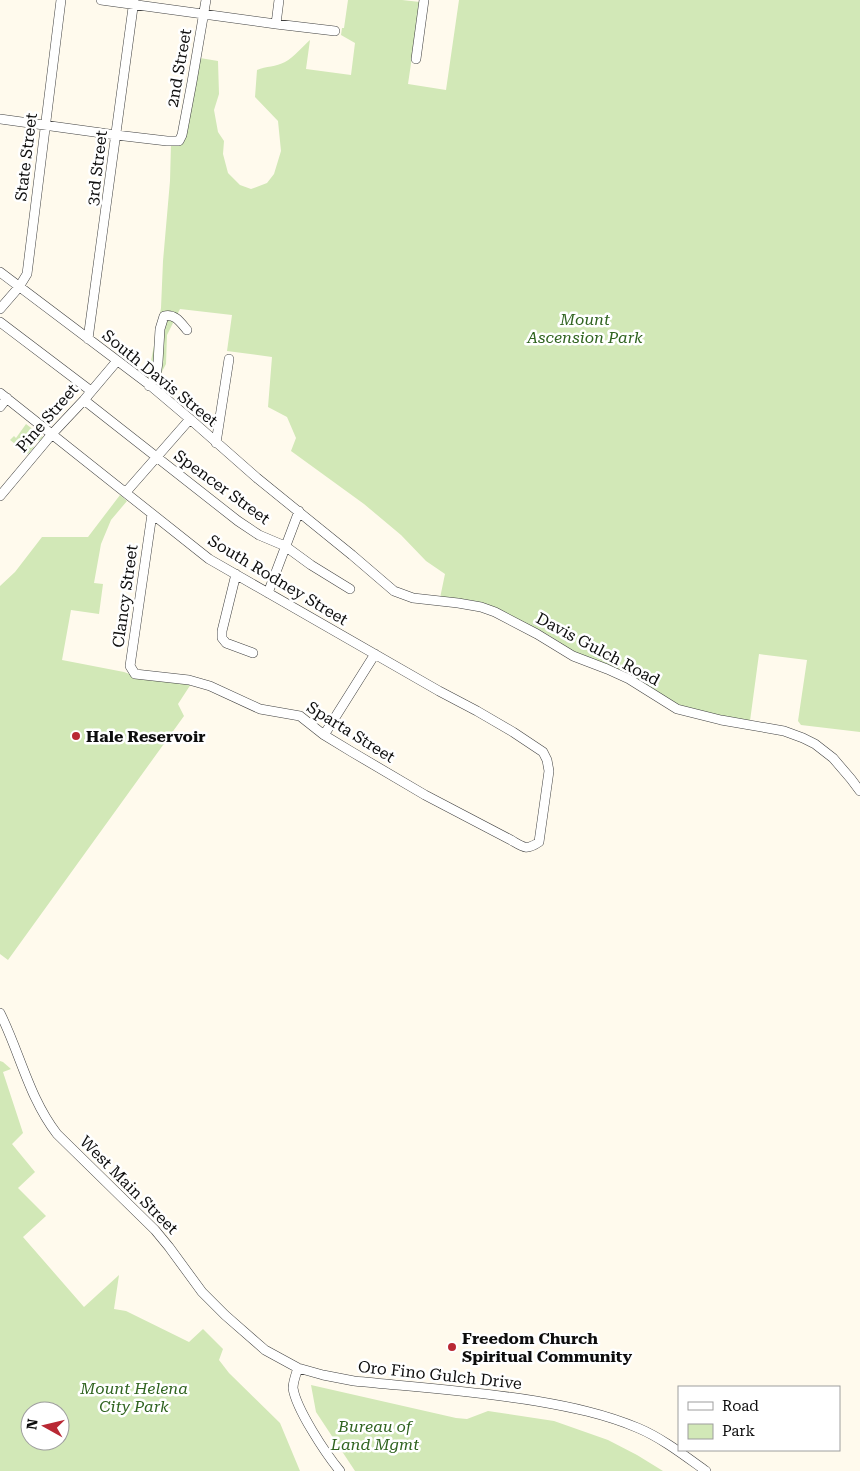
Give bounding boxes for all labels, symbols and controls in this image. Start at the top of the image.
street label: 2nd Street [163,27,195,109]
street label: State Street [11,112,41,202]
street label: 3rd Street [83,129,111,207]
park label: Mount Ascension Park [526,310,643,347]
street label: South Davis Street [98,326,222,430]
street label: Pine Street [12,380,82,456]
street label: Spencer Street [170,446,274,528]
street label: South Rodney Street [205,531,351,629]
street label: Clancy Street [108,543,142,649]
street label: Davis Gulch Road [533,608,663,690]
street label: Sparta Street [303,697,399,767]
place label: Hale Reservoir [86,727,205,746]
marker: Hale Reservoir [70,730,82,742]
street label: West Main Street [76,1132,182,1238]
place label: Freedom Church Spiritual Community [462,1329,632,1366]
marker: Freedom Church Spiritual Community [446,1341,458,1353]
street label: Oro Fino Gulch Drive [357,1357,523,1393]
park label: Mount Helena City Park [79,1379,188,1416]
legend [678,1386,840,1451]
text: Road [722,1397,759,1415]
north arrow [20,1401,70,1451]
park label: Bureau of Land Mgmt [330,1417,419,1454]
text: N [23,1418,41,1431]
text: Park [722,1422,756,1440]

